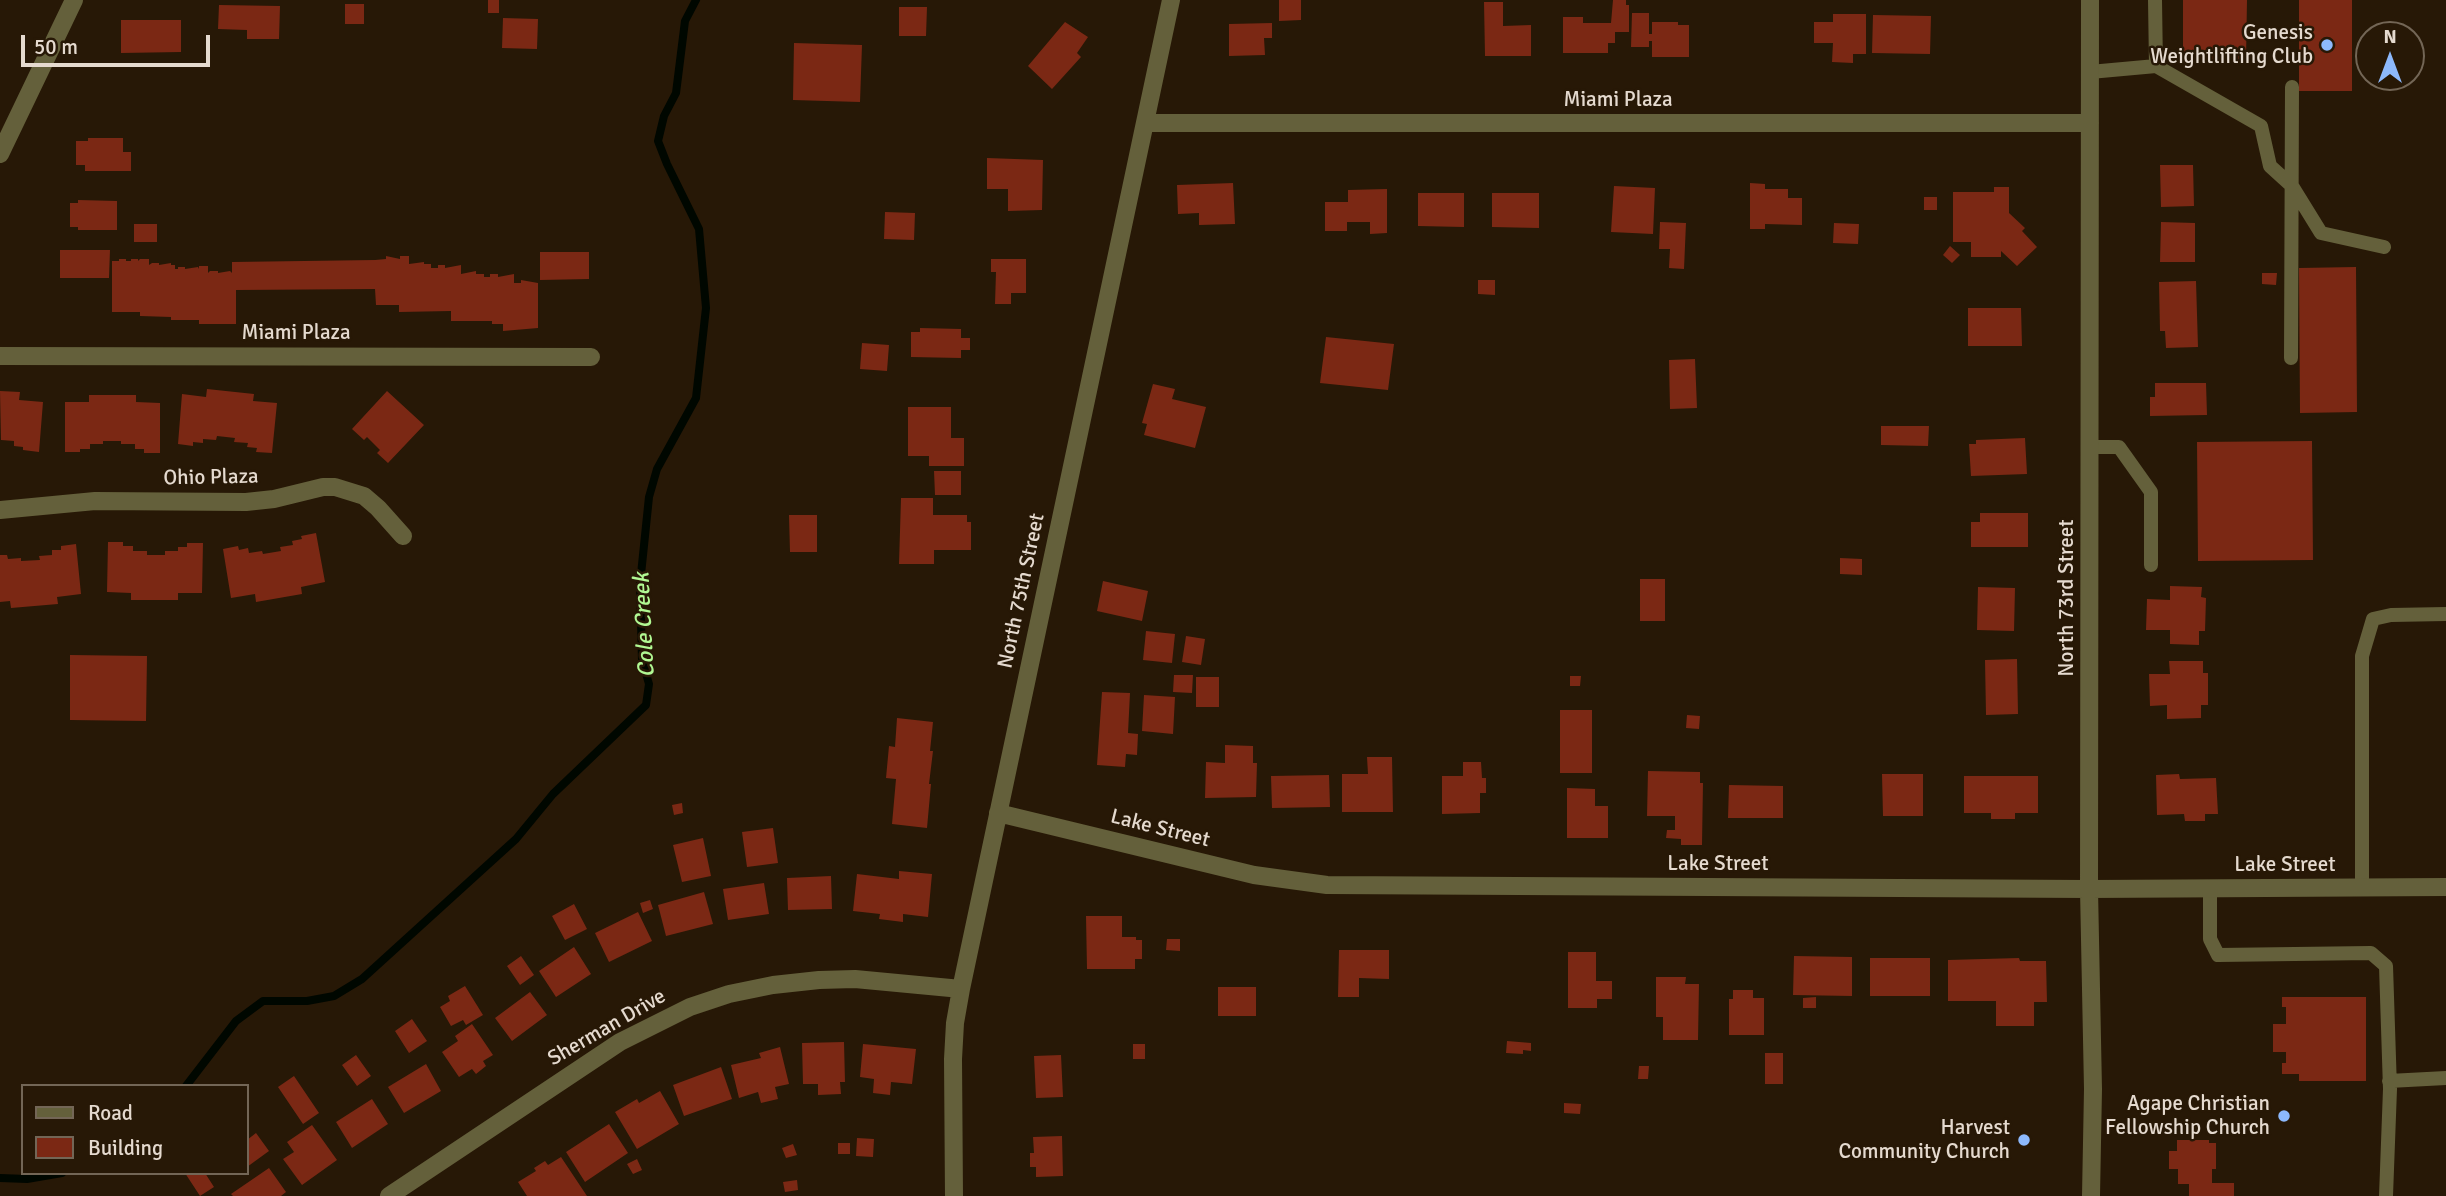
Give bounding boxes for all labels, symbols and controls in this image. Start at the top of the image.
place label: Genesis Weightlifting Club [2150,20,2313,70]
scale bar [24,21,214,65]
north arrow [2355,21,2425,91]
text: N [2383,25,2397,49]
text: 50 m [34,34,78,60]
marker: Genesis Weightlifting Club [2319,37,2335,53]
street label: Miami Plaza [1563,87,1673,113]
street label: Miami Plaza [241,320,351,346]
street label: Ohio Plaza [163,465,259,491]
street label: North 75th Street [993,511,1051,671]
street label: North 73rd Street [2054,519,2080,677]
water label: Cole Creek [628,572,662,678]
street label: Lake Street [1108,805,1212,853]
street label: Lake Street [1667,851,1769,877]
street label: Lake Street [2234,852,2336,878]
street label: Sherman Drive [544,984,670,1072]
legend [21,1084,248,1175]
place label: Agape Christian Fellowship Church [2105,1091,2270,1141]
text: Road [88,1100,133,1126]
marker: Agape Christian Fellowship Church [2276,1108,2292,1124]
place label: Harvest Community Church [1838,1115,2010,1165]
marker: Harvest Community Church [2016,1132,2032,1148]
text: Building [88,1135,163,1161]

